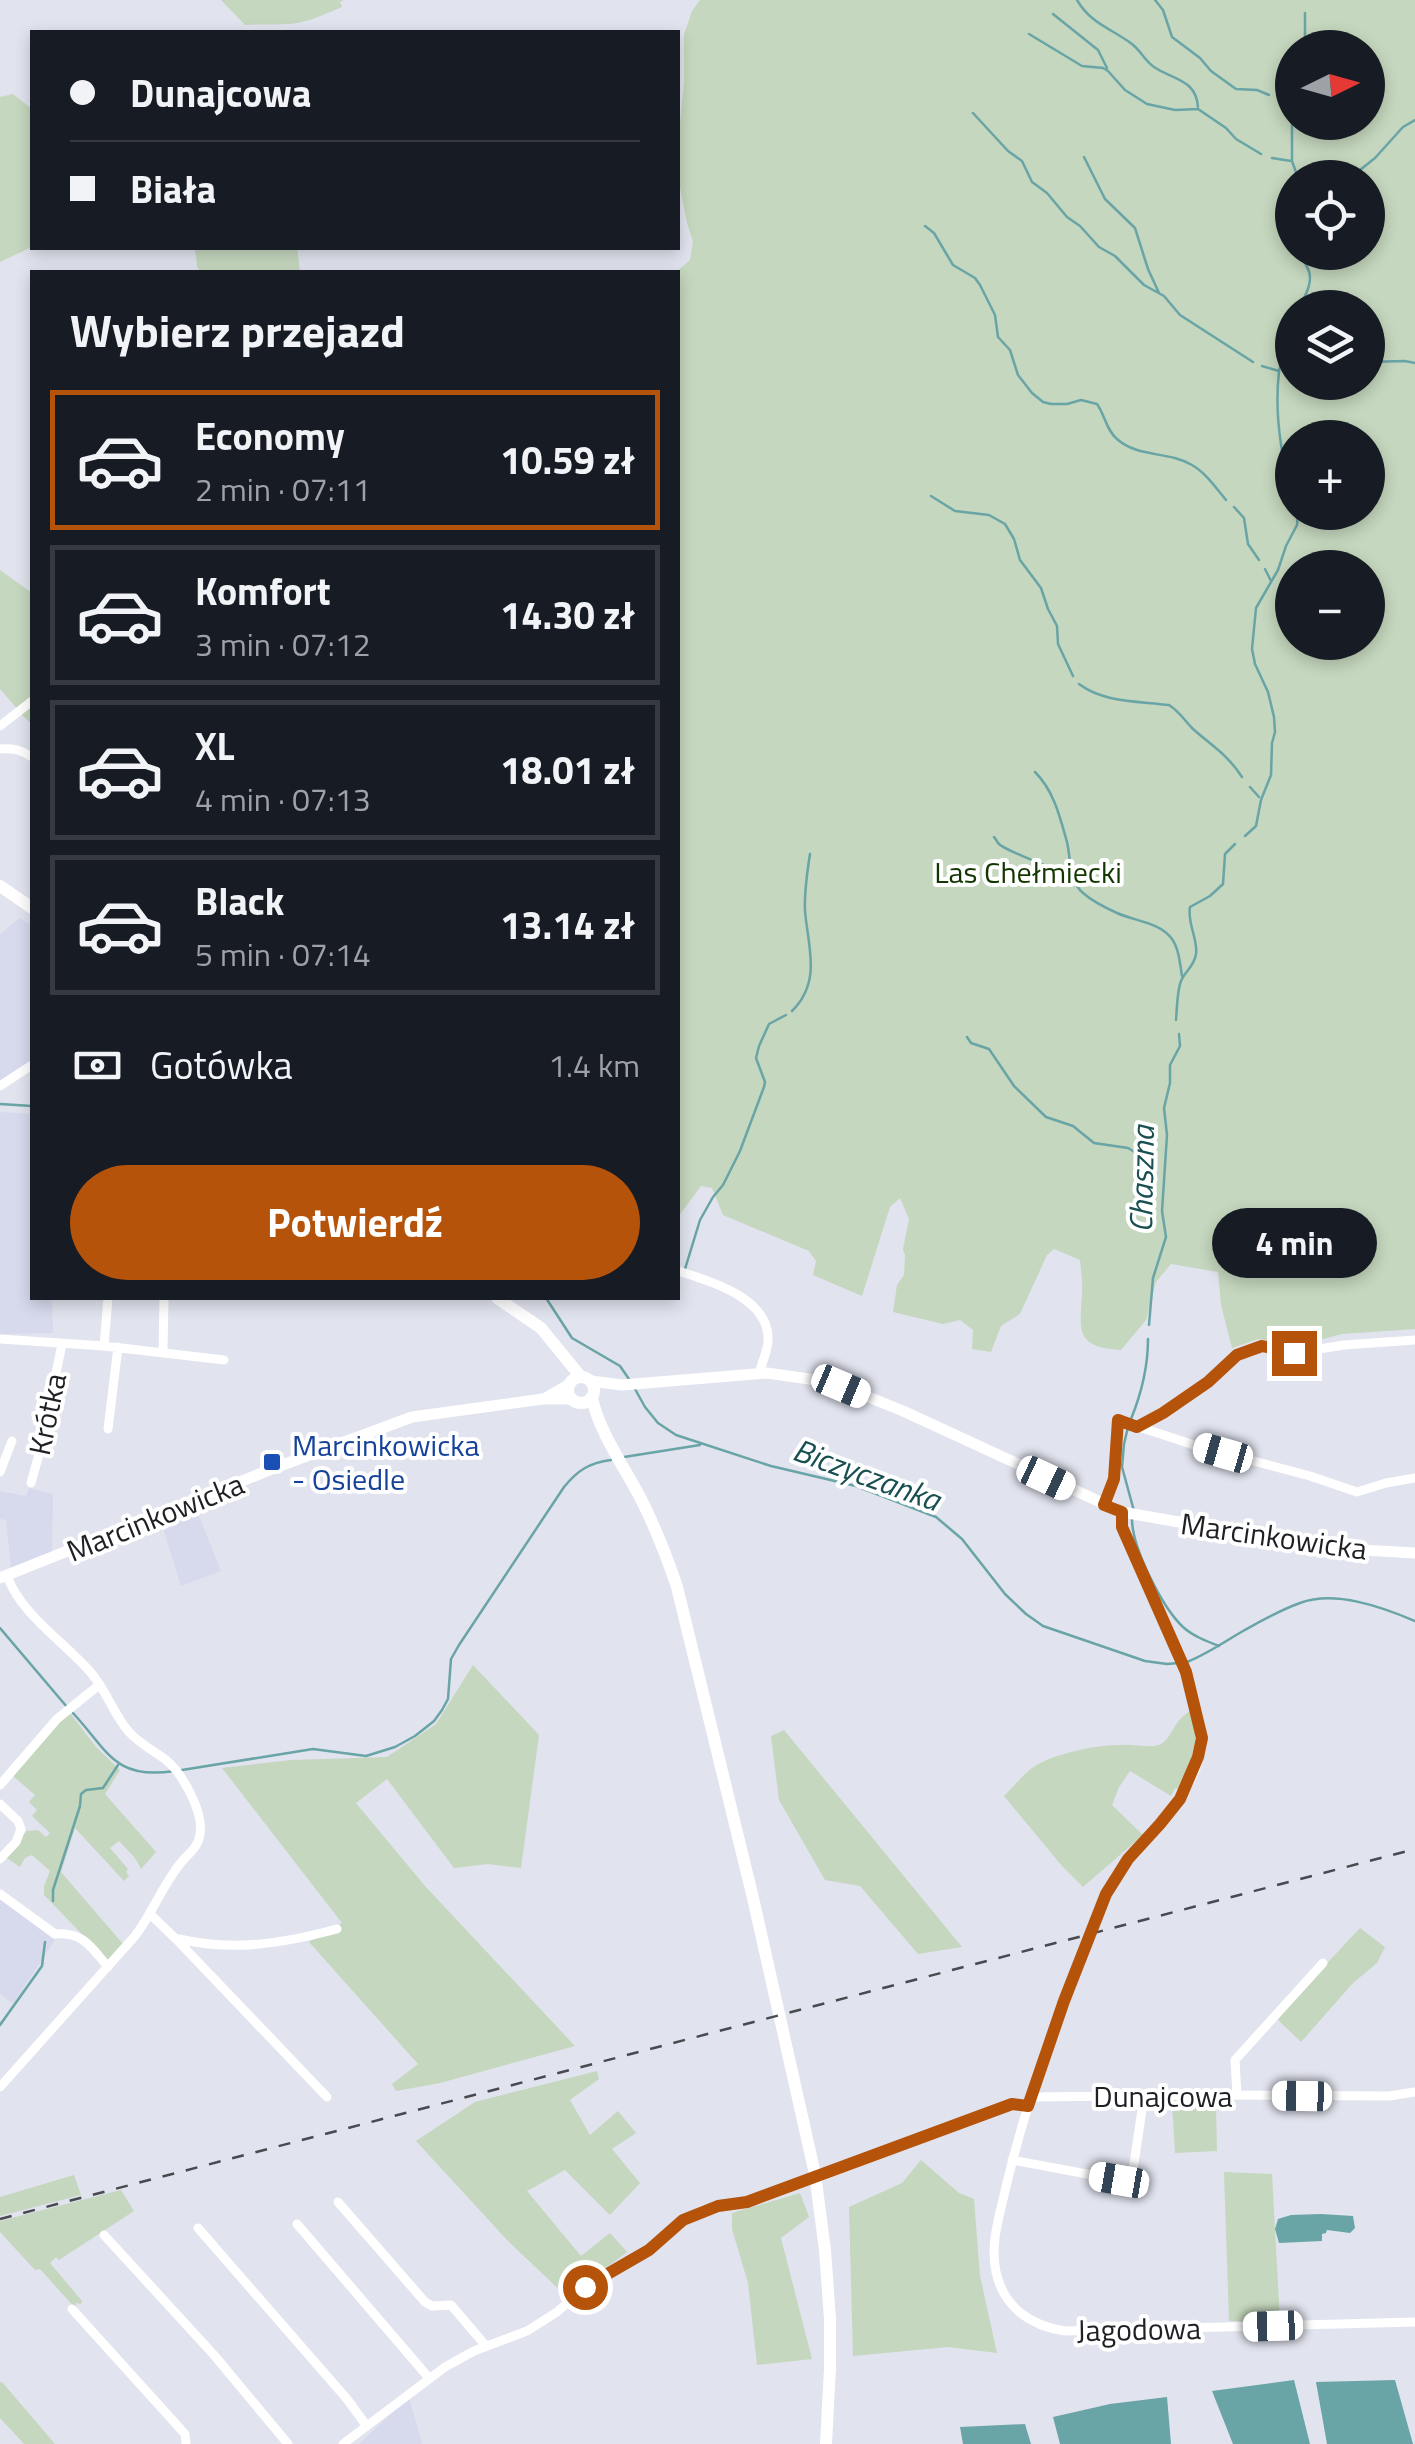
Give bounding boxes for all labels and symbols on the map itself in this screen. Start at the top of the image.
north arrow [1275,30,1385,140]
park label: Las Chełmiecki [934,849,1122,895]
water label: Chaszna [1116,1123,1166,1233]
callout: 4 min [1212,1208,1376,1278]
route end [1272,1331,1317,1376]
car [808,1360,874,1412]
street label: Krótka [16,1369,78,1459]
place label: Marcinkowicka - Osiedle [292,1422,480,1502]
water label: Biczyczanka [787,1425,949,1523]
car [1190,1430,1256,1476]
marker: Marcinkowicka - Osiedle [261,1451,283,1473]
car [1012,1452,1080,1504]
street label: Marcinkowicka [59,1461,251,1573]
street label: Marcinkowicka [1178,1500,1370,1572]
street label: Dunajcowa [1093,2073,1233,2119]
car [1272,2080,1332,2112]
car [1087,2160,1151,2200]
route start [563,2265,608,2310]
street label: Jagodowa [1076,2305,1202,2353]
car [1242,2310,1304,2342]

